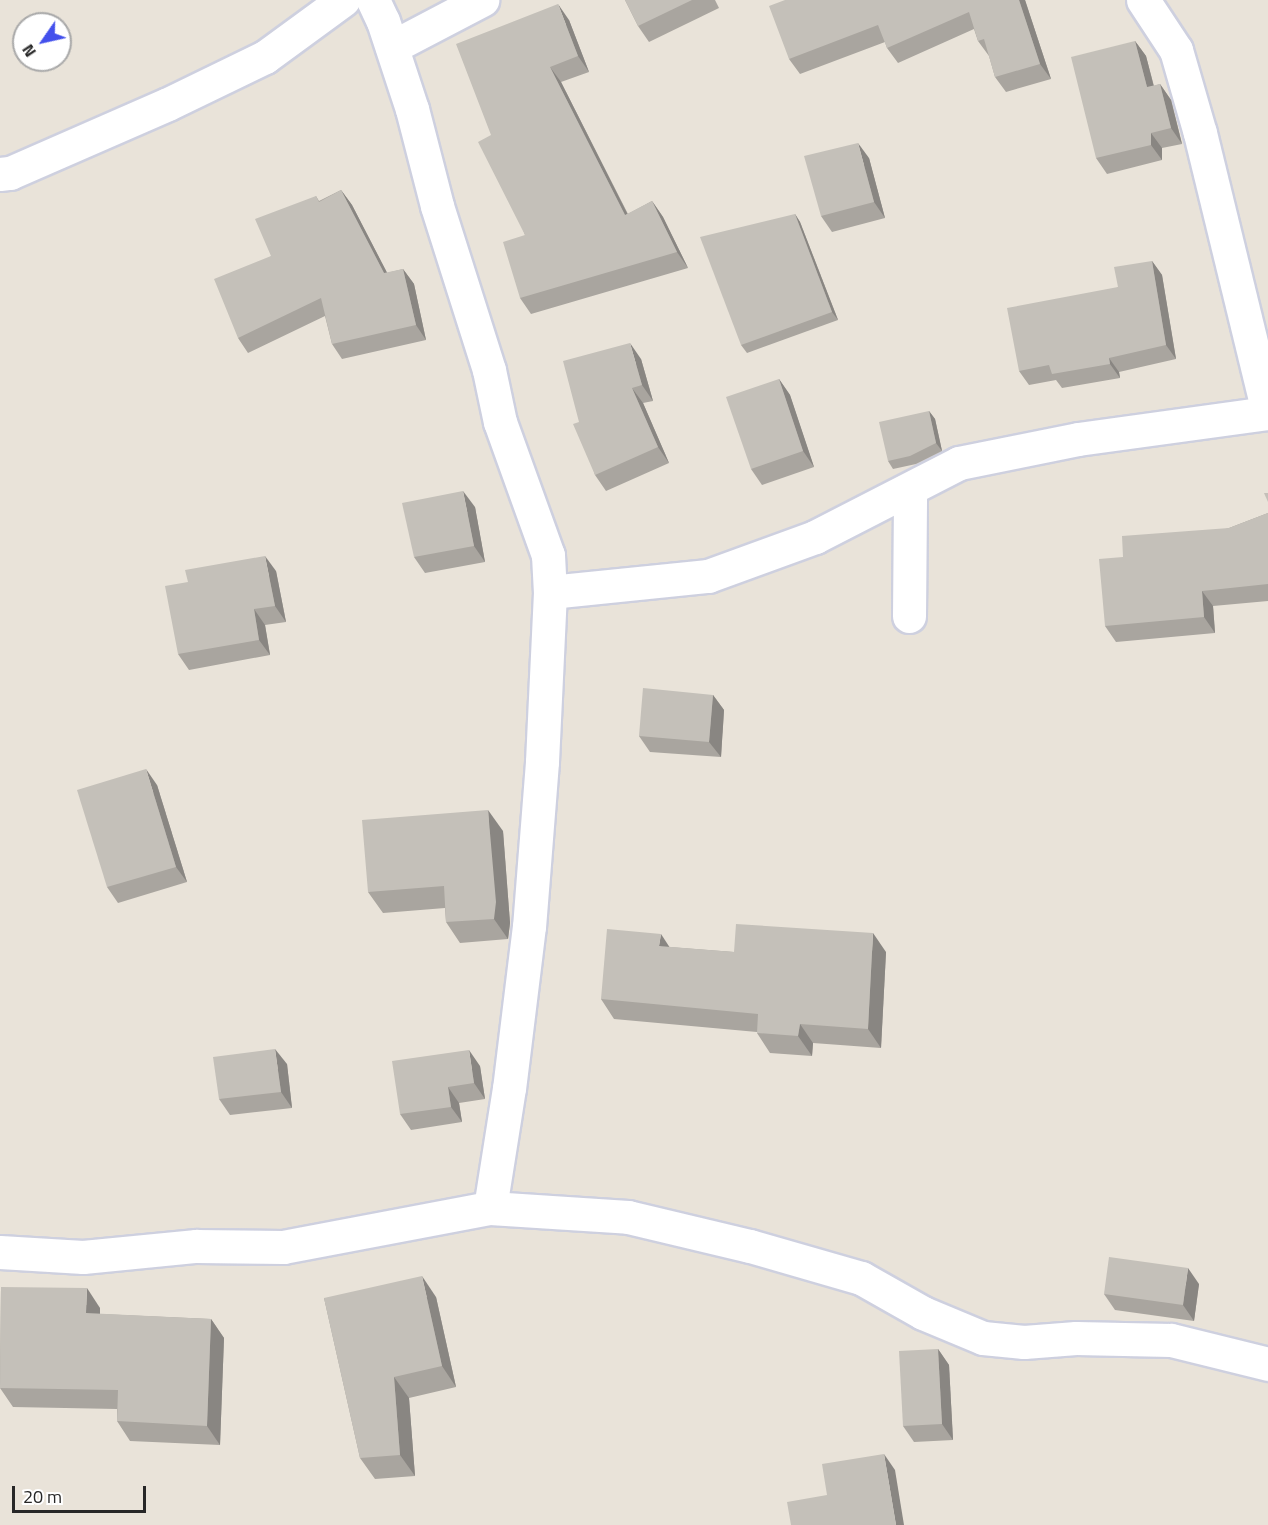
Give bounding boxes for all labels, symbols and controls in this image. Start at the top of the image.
north arrow [12,12,72,72]
text: N [16,40,42,62]
scale bar [15,1474,148,1512]
text: 20 m [23,1483,62,1510]

